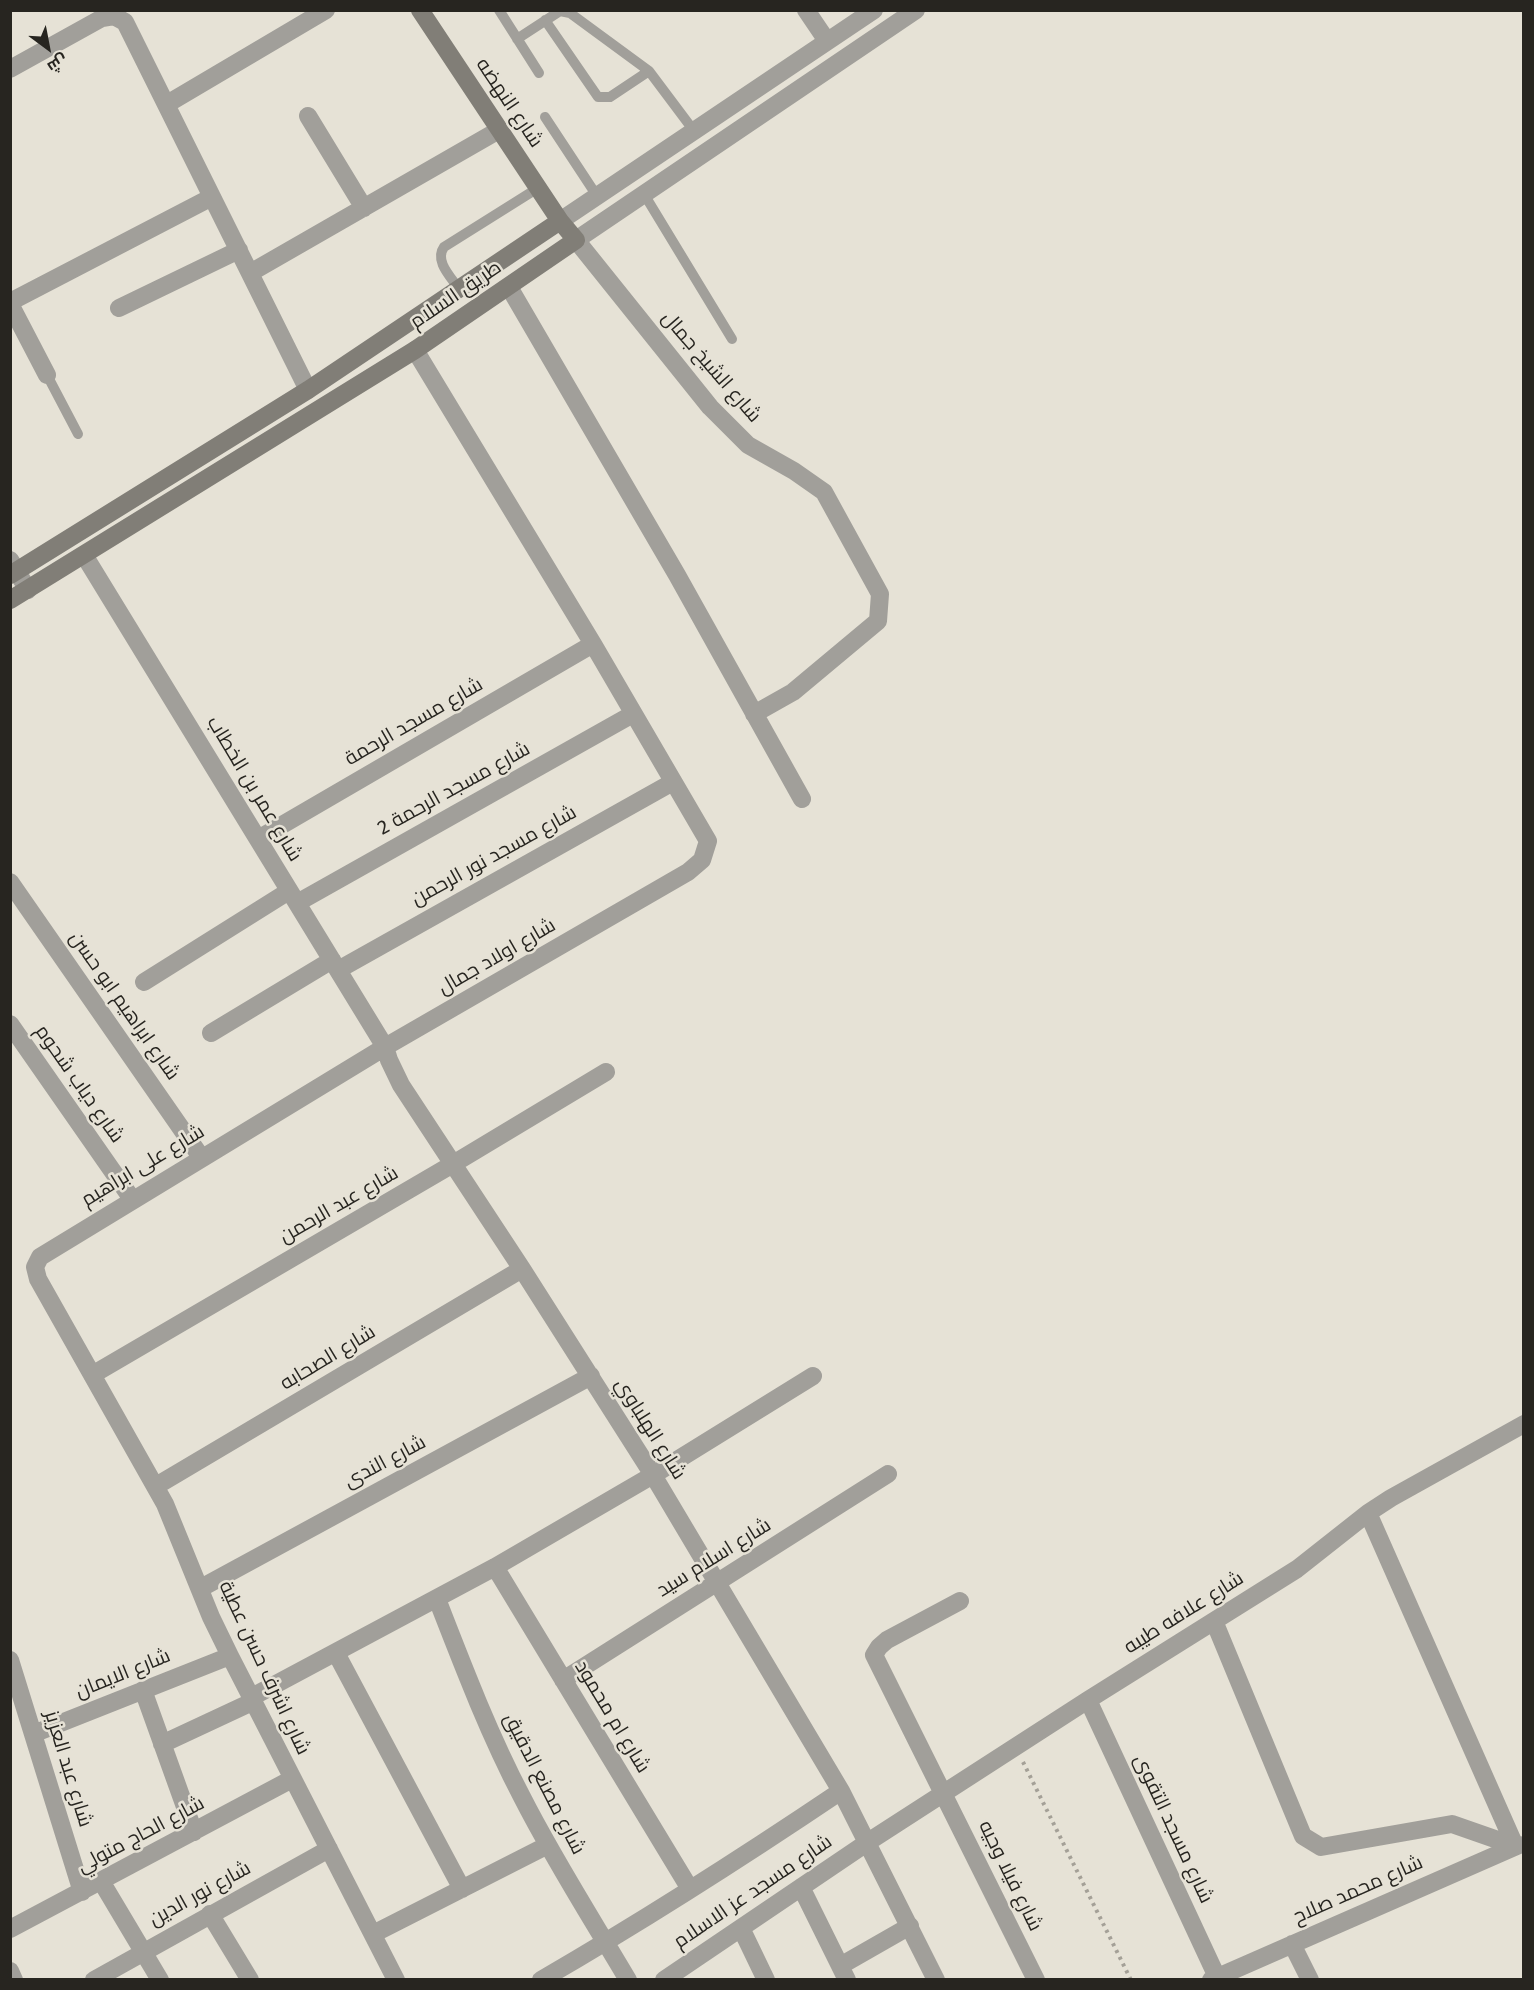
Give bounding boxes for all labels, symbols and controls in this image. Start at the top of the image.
north arrow [18,18,78,78]
text: ش [44,50,72,77]
street label: شارع النهضه [470,54,548,152]
street label: طريق السلام [406,256,506,334]
street label: شارع الشيخ جمال [656,306,766,428]
street label: شارع مسجد الرحمة [341,673,487,771]
street label: شارع عمر بن الخطاب [201,712,307,866]
street label: شارع مسجد الرحمة 2 [374,737,534,841]
street label: شارع مسجد نور الرحمن [407,801,581,911]
street label: شارع اولاد جمال [434,914,560,1000]
street label: شارع ابراهيم ابو حسن [64,927,184,1085]
street label: شارع دياب شحوم [29,1020,129,1148]
street label: شارع على ابراهيم [77,1120,209,1212]
street label: شارع عبد الرحمن [275,1161,403,1249]
street label: شارع الصحابه [276,1320,380,1396]
street label: شارع الهلباوي [609,1374,691,1484]
street label: شارع الندى [340,1430,430,1494]
street label: شارع اسلام سيد [652,1513,776,1603]
street label: شارع علافه طيبه [1120,1567,1248,1659]
street label: شارع اشرف حسن عطية [213,1577,315,1759]
street label: شارع الايمان [72,1644,174,1704]
street label: شارع ام محمود [569,1656,655,1778]
street label: شارع عبد العزيز [39,1708,97,1830]
street label: شارع مصنع الدقيق [498,1709,590,1859]
street label: شارع مسجد التقوى [1128,1751,1218,1907]
street label: شارع الحاج متولي [73,1791,209,1879]
street label: شارع فيلا وجيه [973,1817,1047,1935]
street label: شارع مسجد عز الاسلام [669,1830,837,1954]
street label: شارع محمد صلاح [1289,1851,1427,1929]
street label: شارع نور الدين [145,1856,255,1932]

